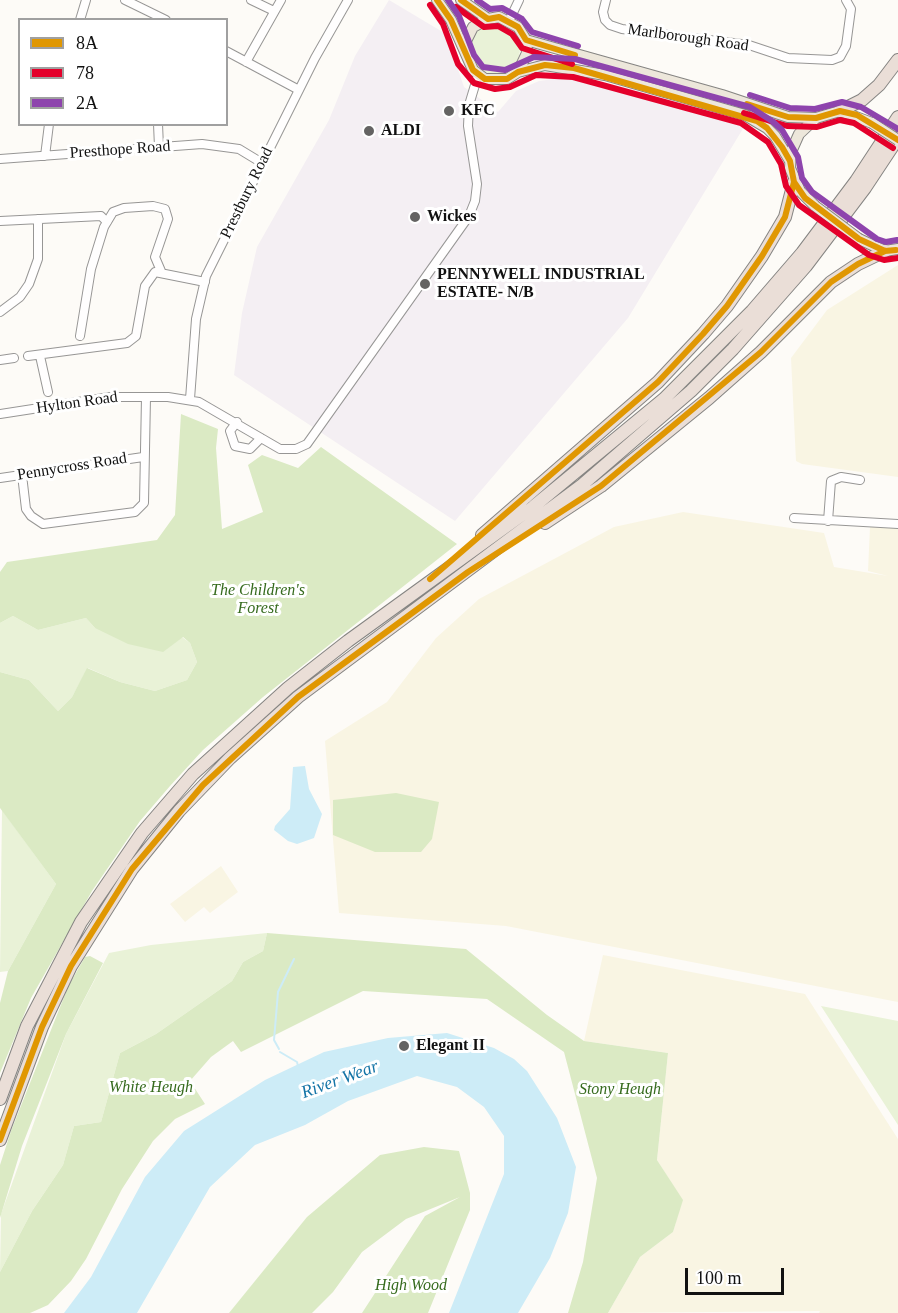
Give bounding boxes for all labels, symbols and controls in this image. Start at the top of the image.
legend [18,18,228,126]
street label: Marlborough Road [626,20,750,56]
text: 8A [76,33,98,53]
text: 78 [76,63,94,83]
text: 2A [76,93,98,113]
place label: KFC [461,101,495,121]
marker: KFC [442,104,456,118]
place label: ALDI [381,121,421,141]
marker: ALDI [362,124,376,138]
street label: Presthope Road [69,137,171,163]
street label: Prestbury Road [217,144,277,242]
place label: Wickes [427,207,476,227]
marker: Wickes [408,210,422,224]
place label: PENNYWELL INDUSTRIAL ESTATE- N/B [437,265,645,303]
marker: PENNYWELL INDUSTRIAL ESTATE- N/B [418,277,432,291]
street label: Hylton Road [35,388,119,418]
street label: Pennycross Road [16,449,128,485]
park label: The Children's Forest [211,581,305,619]
place label: Elegant II [416,1036,485,1056]
marker: Elegant II [397,1039,411,1053]
water label: River Wear [298,1056,382,1104]
park label: White Heugh [109,1078,193,1098]
park label: Stony Heugh [579,1080,661,1100]
scale bar [688,1256,787,1294]
text: 100 m [696,1268,742,1288]
park label: High Wood [375,1276,447,1296]

